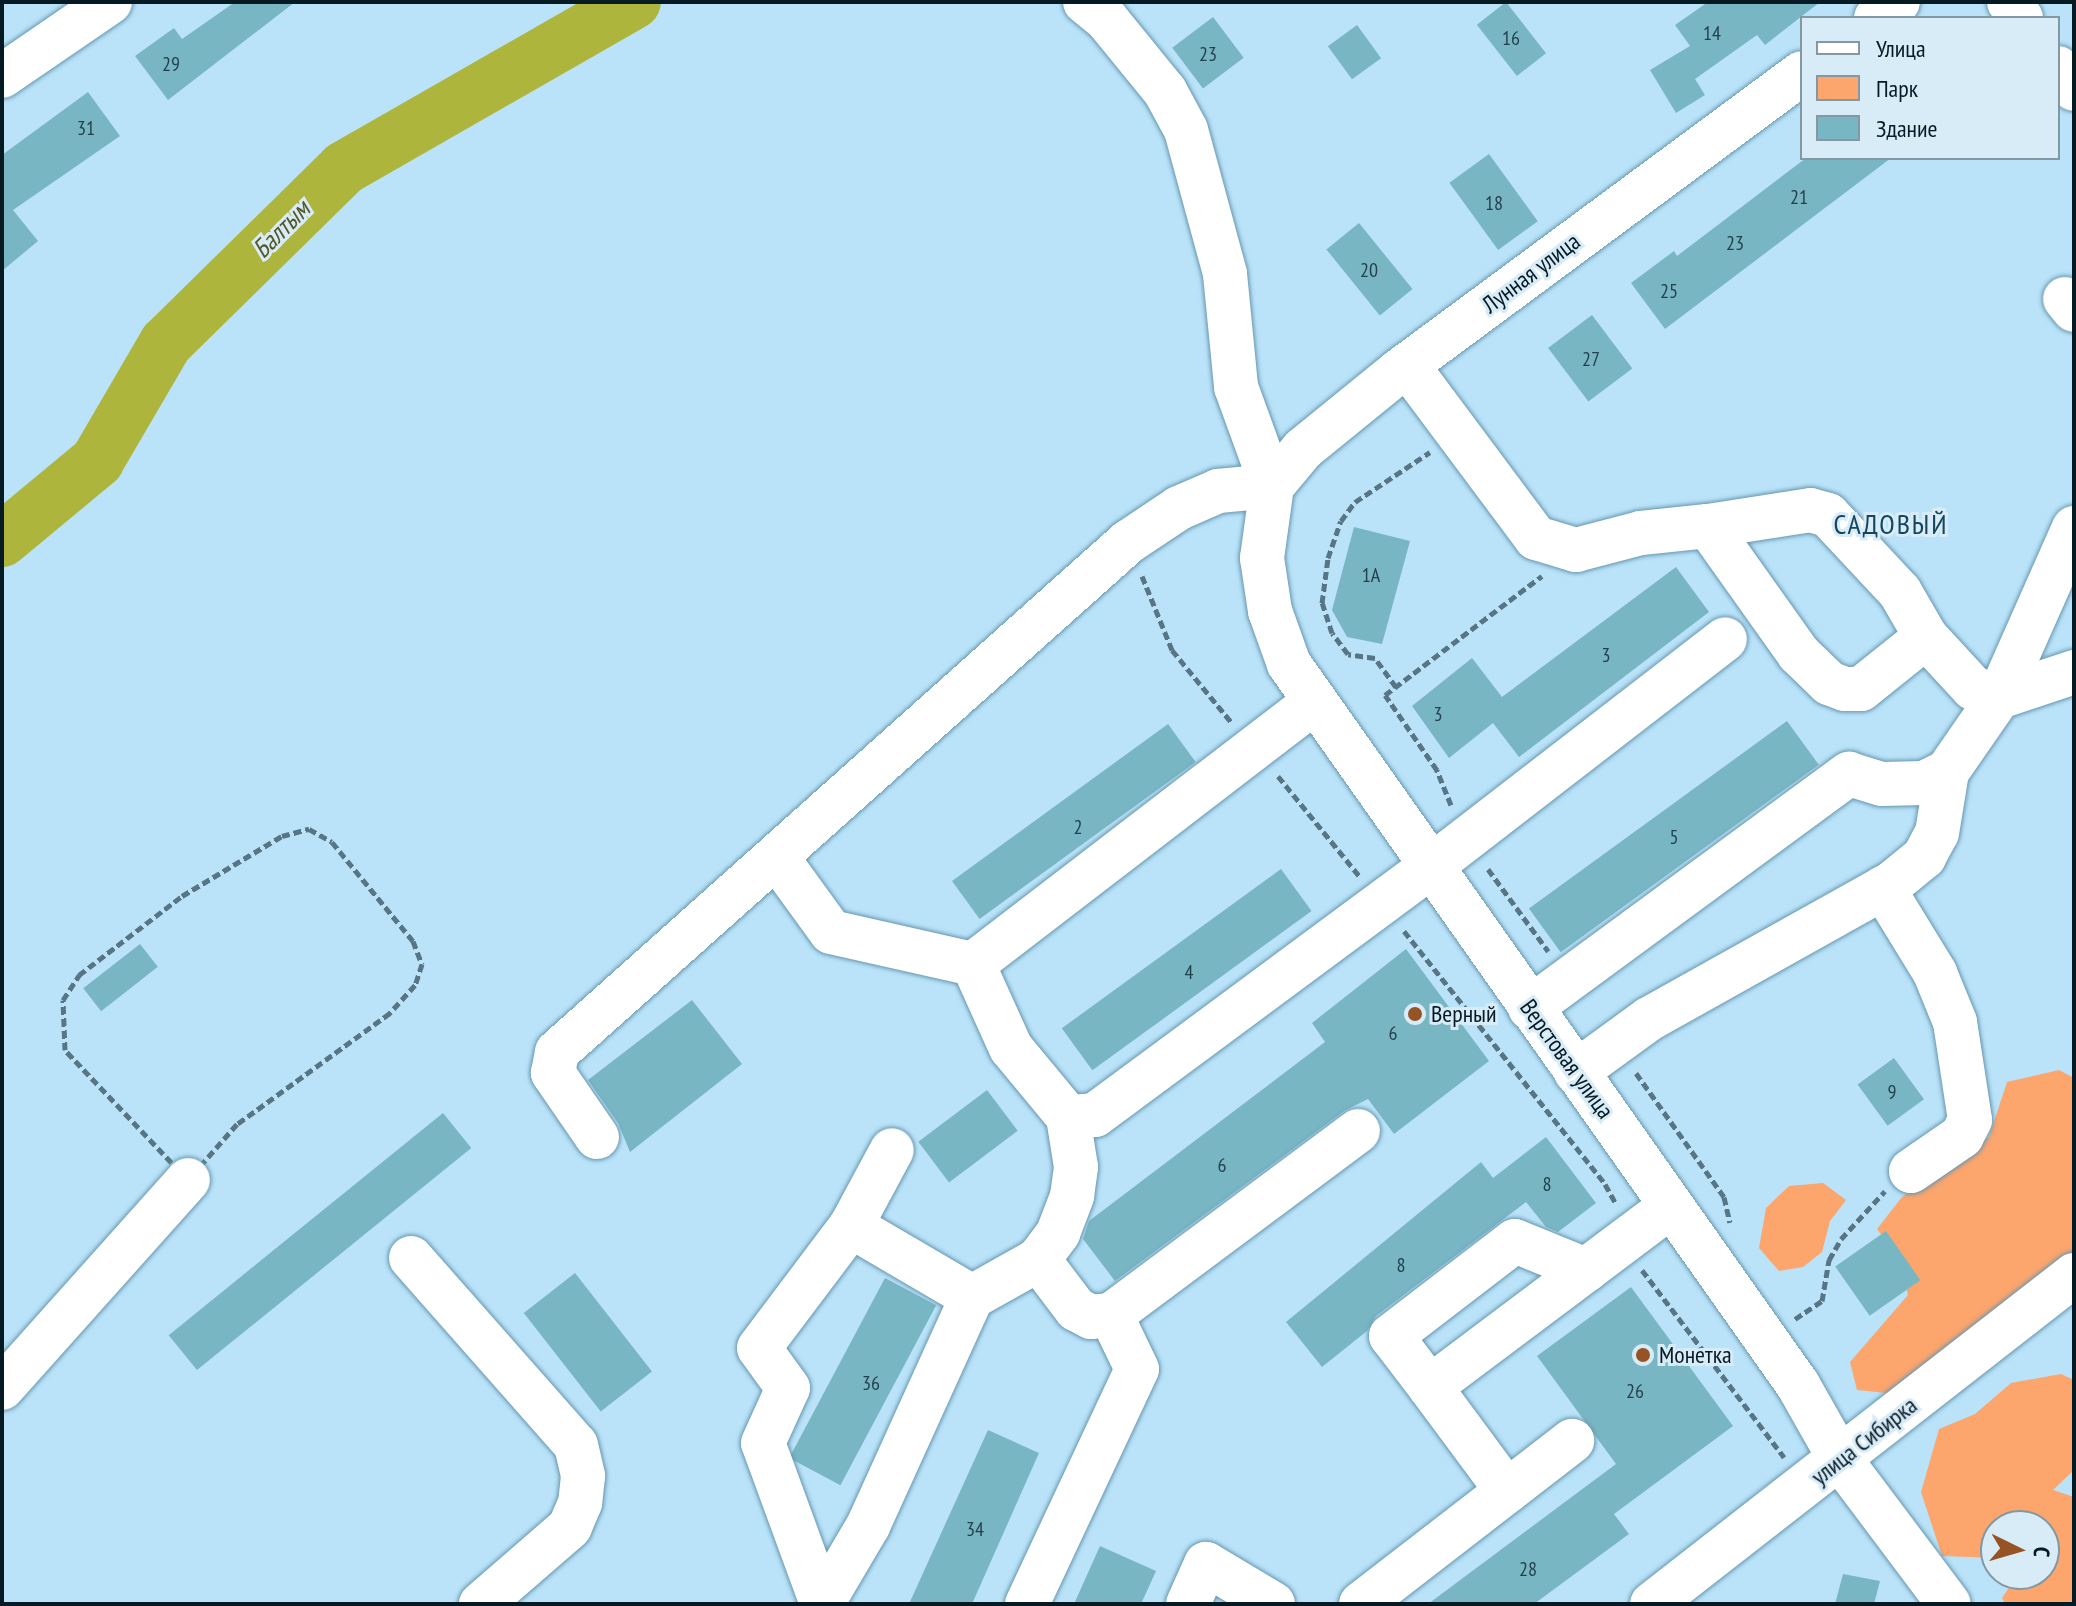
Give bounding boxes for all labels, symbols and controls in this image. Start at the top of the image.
legend [1800,16,2060,160]
house number: 14 [1703,21,1721,45]
house number: 16 [1502,26,1520,50]
text: Улица [1876,33,1926,64]
house number: 23 [1199,42,1217,66]
house number: 29 [162,52,180,76]
text: Парк [1876,73,1918,104]
text: Здание [1876,113,1937,144]
house number: 31 [77,116,95,140]
house number: 21 [1790,185,1808,209]
house number: 18 [1485,191,1503,215]
water label: Балтым [246,194,316,264]
street label: Лунная улица [1476,227,1586,319]
house number: 23 [1726,231,1744,255]
house number: 20 [1360,258,1378,282]
house number: 25 [1660,279,1678,303]
house number: 27 [1582,347,1600,371]
district label: САДОВЫЙ [1833,507,1949,541]
house number: 1А [1362,563,1380,587]
house number: 3 [1602,643,1610,667]
house number: 3 [1434,702,1442,726]
house number: 2 [1074,815,1082,839]
house number: 5 [1670,825,1678,849]
house number: 4 [1185,960,1193,984]
street label: Верстовая улица [1514,994,1620,1124]
place label: Верный [1431,1000,1497,1028]
marker: Верный [1406,1005,1424,1023]
house number: 6 [1389,1021,1397,1045]
house number: 9 [1888,1080,1896,1104]
house number: 6 [1218,1153,1226,1177]
house number: 8 [1543,1172,1551,1196]
house number: 8 [1397,1253,1405,1277]
place label: Монетка [1659,1341,1732,1369]
marker: Монетка [1634,1346,1652,1364]
house number: 36 [862,1371,880,1395]
house number: 26 [1626,1379,1644,1403]
street label: улица Сибирка [1805,1391,1923,1491]
north arrow [1980,1510,2060,1590]
house number: 34 [966,1517,984,1541]
text: С [2028,1546,2056,1558]
house number: 28 [1519,1557,1537,1581]

